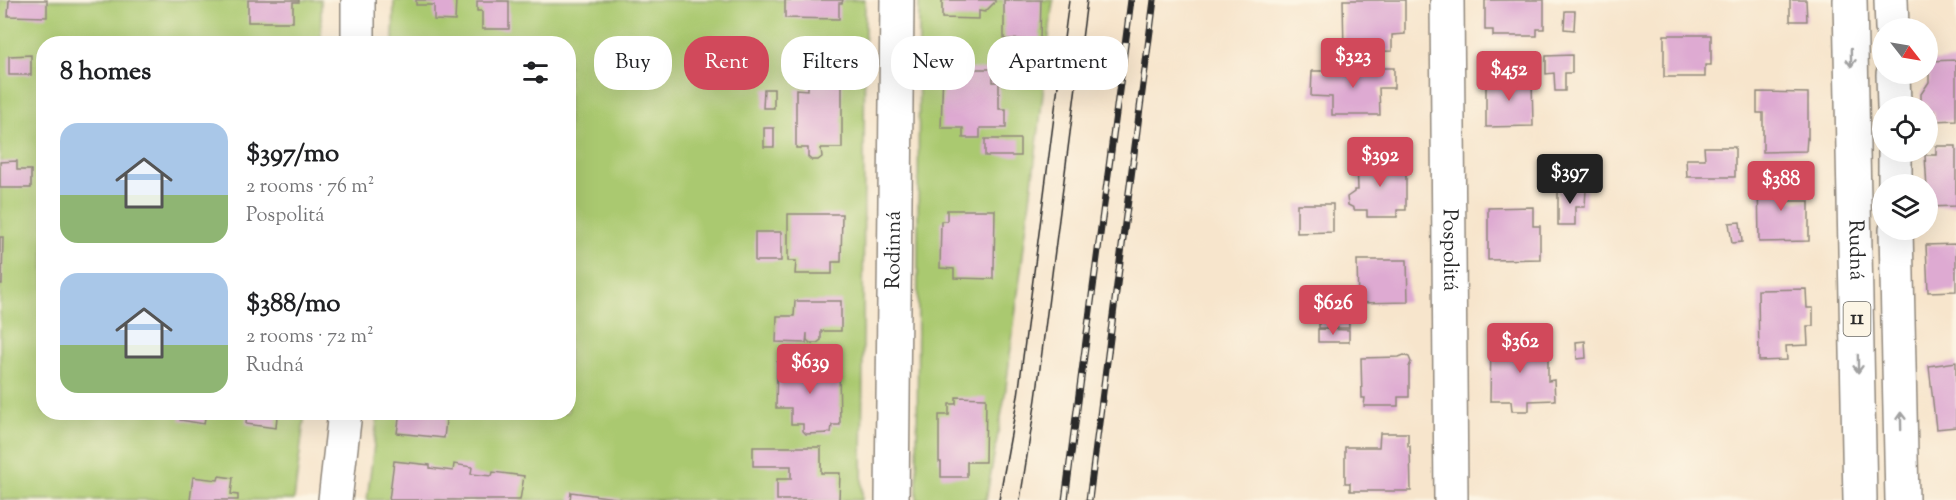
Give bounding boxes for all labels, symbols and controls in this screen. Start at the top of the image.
north arrow [1872,18,1938,84]
map controls [1872,18,1938,240]
chip: Buy [594,36,672,90]
chip: Rent [684,36,769,90]
chip: Filters [781,36,879,90]
chip: New [891,36,975,90]
chip: Apartment [987,36,1128,90]
pin: $323 [1317,38,1389,89]
text: $323 [1335,43,1371,72]
one-way arrow [1845,48,1857,68]
pin: $452 [1473,51,1545,102]
text: 8 homes [60,54,151,91]
icon: filters [519,56,552,89]
text: $452 [1491,56,1527,85]
button: locate [1872,96,1938,162]
text: $397/mo [246,136,339,173]
pin: $392 [1344,137,1416,188]
text: $392 [1361,142,1399,171]
icon: home [108,147,180,219]
pin: $397 [1534,154,1606,205]
text: $397 [1551,159,1589,188]
pin: $388 [1745,161,1817,212]
text: $388 [1762,166,1800,195]
text: 2 rooms · 76 m² [246,173,374,202]
button: layers [1872,174,1938,240]
text: Pospolitá [246,202,324,231]
street label: Pospolitá [1434,209,1464,292]
street label: Rodinná [879,210,910,289]
street label: Rudná [1839,219,1871,281]
pin: $626 [1297,285,1369,336]
text: $388/mo [246,286,341,323]
text: $626 [1313,290,1353,319]
icon: home [108,297,180,369]
road number: 11 [1844,302,1870,336]
text: 2 rooms · 72 m² [246,323,374,352]
pin: $362 [1484,323,1556,374]
text: $362 [1501,328,1539,357]
pin: $639 [774,344,846,395]
text: $639 [791,349,829,378]
text: Rudná [246,352,304,381]
one-way arrow [1852,353,1864,373]
one-way arrow [1895,411,1906,431]

